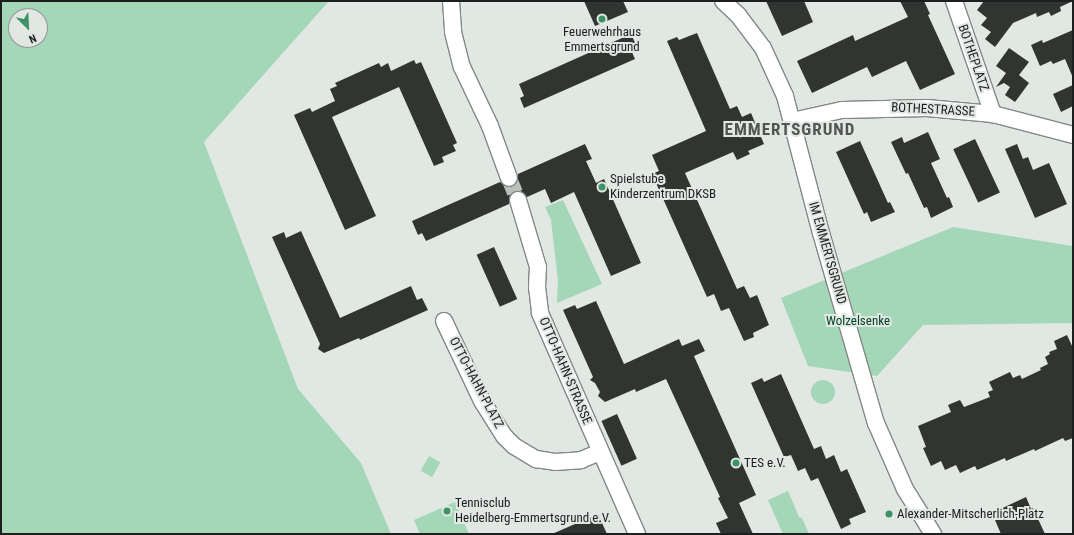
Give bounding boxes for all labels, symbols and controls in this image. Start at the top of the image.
north arrow [8,8,48,48]
marker: Feuerwehrhaus Emmertsgrund [597,14,607,24]
street label: BOTHEPLATZ [954,22,992,94]
place label: Feuerwehrhaus Emmertsgrund [563,25,641,56]
text: N [27,31,38,46]
street label: BOTHESTRASSE [891,100,975,120]
district label: EMMERTSGRUND [725,120,855,140]
place label: Spielstube Kinderzentrum DKSB [610,172,716,203]
marker: Spielstube Kinderzentrum DKSB [597,182,607,192]
street label: IM EMMERTSGRUND [805,200,849,306]
park label: Wolzelsenke [826,313,890,329]
street label: OTTO-HAHN-STRASSE [535,315,595,427]
street label: OTTO-HAHN-PLATZ [445,335,507,431]
place label: TES e.V. [744,455,786,471]
marker: TES e.V. [731,458,741,468]
place label: Tennisclub Heidelberg-Emmertsgrund e.V. [455,496,611,527]
marker: Tennisclub Heidelberg-Emmertsgrund e.V. [442,506,452,516]
place label: Alexander-Mitscherlich-Platz [897,506,1044,522]
marker: Alexander-Mitscherlich-Platz [884,509,894,519]

